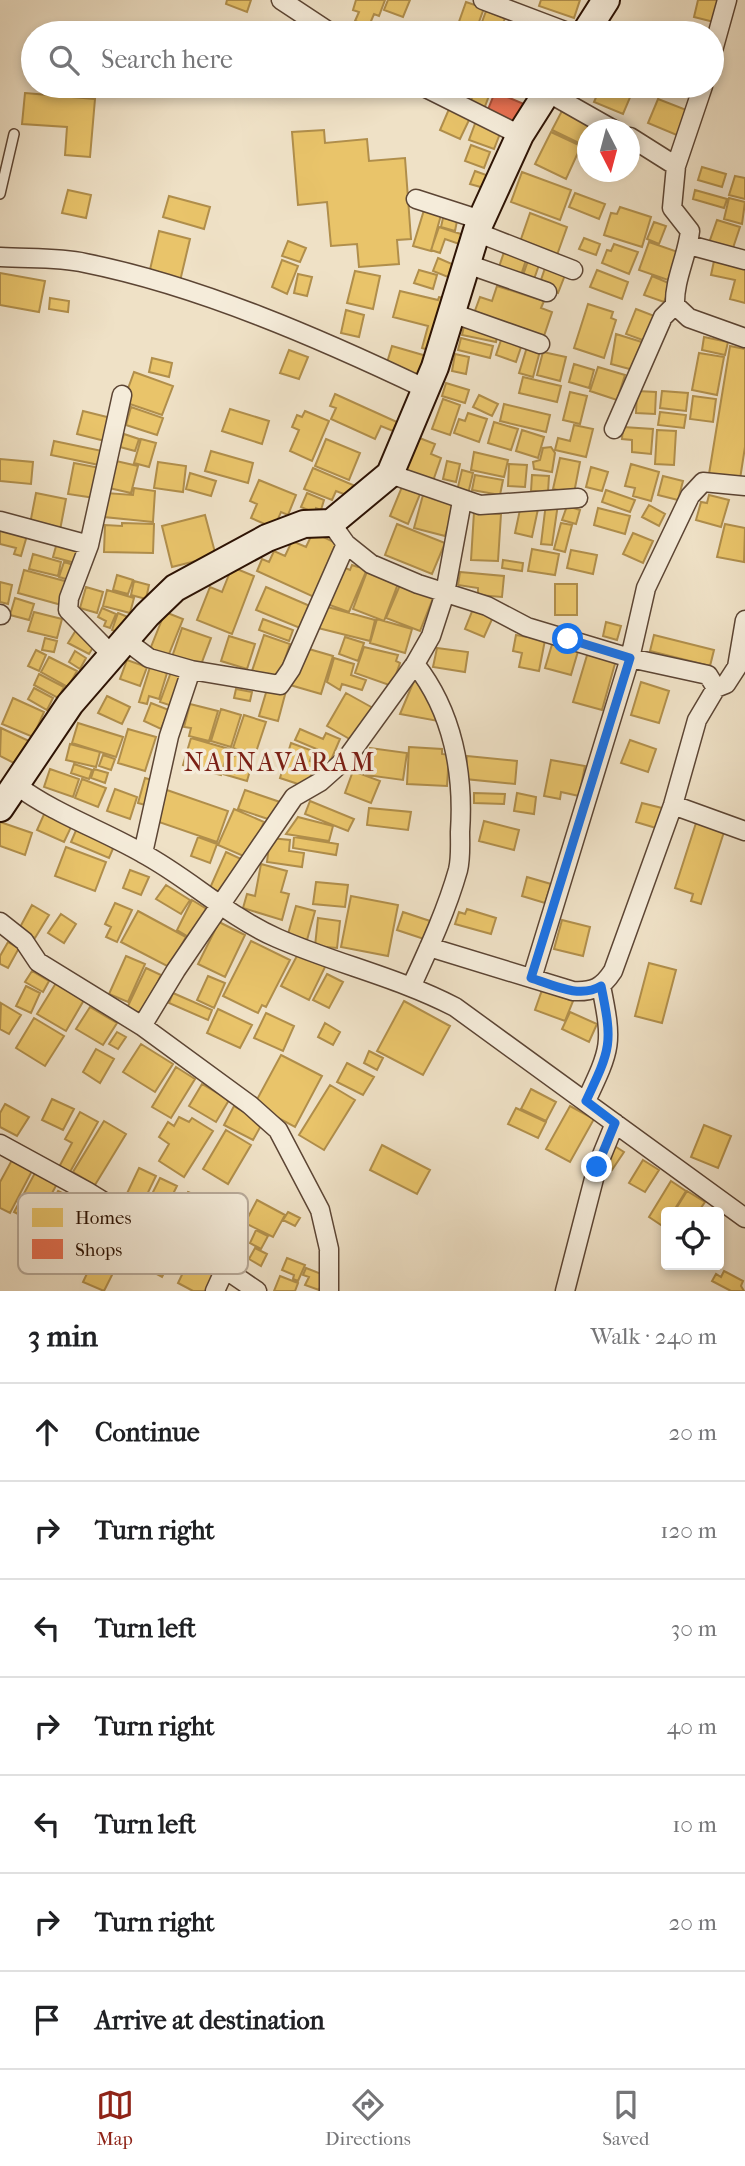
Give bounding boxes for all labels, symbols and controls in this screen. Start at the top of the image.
search box [21,21,724,98]
icon: search [45,41,83,79]
text: Search here [101,44,233,75]
north arrow [577,119,640,182]
route start [552,623,583,654]
district label: NAINAVARAM [184,747,376,778]
route end [581,1151,612,1182]
legend [18,1193,248,1274]
text: Homes [75,1207,131,1229]
map controls [661,1207,724,1270]
button: locate [661,1207,724,1270]
text: Shops [75,1239,122,1261]
text: 3 min [28,1319,98,1354]
text: Walk · 240 m [590,1323,717,1350]
icon: ahead [28,1413,66,1451]
text: Continue [95,1417,200,1448]
text: 20 m [668,1419,717,1446]
icon: right [28,1511,66,1549]
text: Turn right [95,1515,215,1546]
text: 120 m [660,1517,717,1544]
icon: left [28,1609,66,1647]
text: Turn left [95,1613,196,1644]
text: 30 m [671,1615,717,1642]
icon: right [28,1707,66,1745]
text: Turn right [95,1711,215,1742]
text: 40 m [667,1713,717,1740]
icon: left [28,1805,66,1843]
text: Turn left [95,1809,196,1840]
text: 10 m [672,1811,717,1838]
icon: right [28,1903,66,1941]
text: Turn right [95,1907,215,1938]
text: 20 m [668,1909,717,1936]
icon: arrive [28,2001,66,2039]
text: Arrive at destination [95,2005,325,2036]
tab: Map [96,2086,134,2150]
tab: Directions [325,2086,411,2150]
tab: Saved [602,2086,649,2150]

